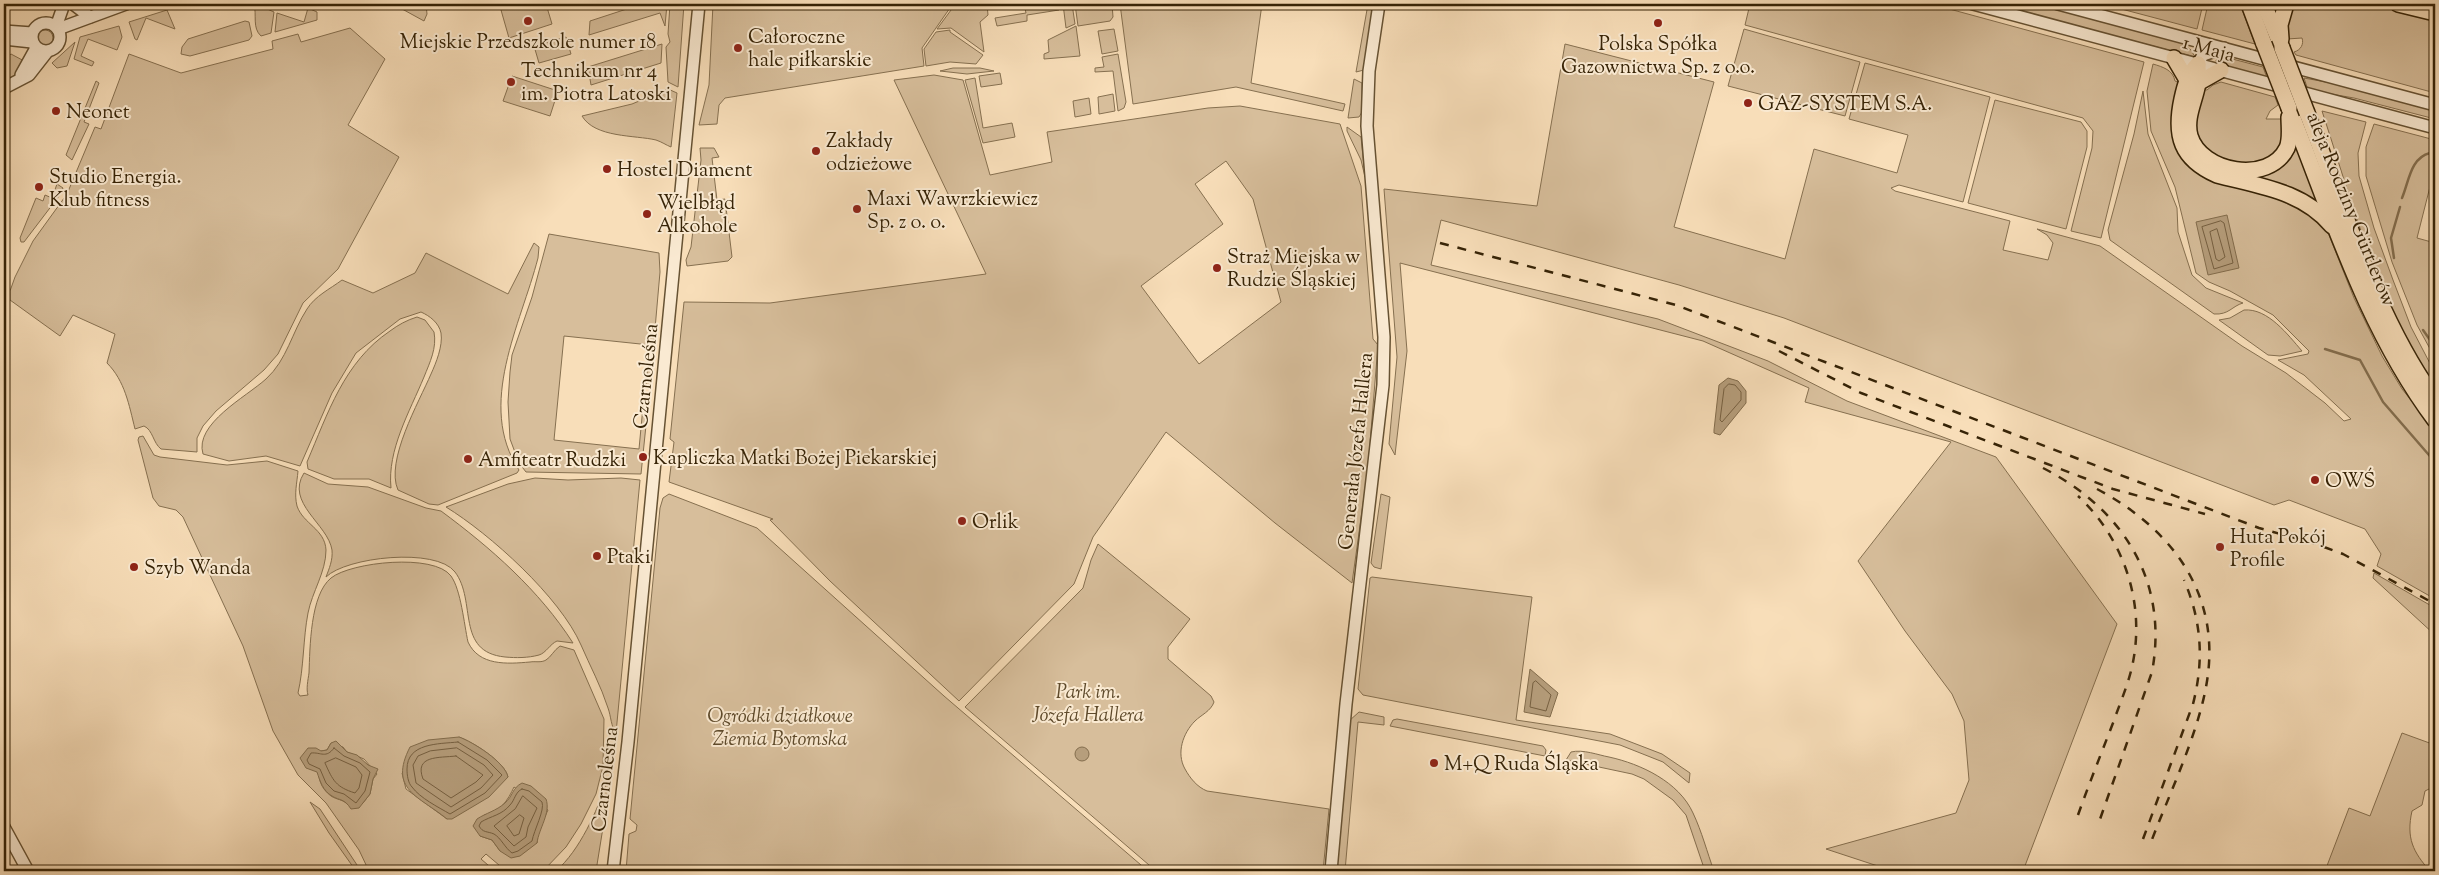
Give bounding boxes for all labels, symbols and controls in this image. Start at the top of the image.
marker: Miejskie Przedszkole numer 18 [522,15,534,27]
marker: Polska Spółka Gazownictwa Sp. z o.o. [1652,17,1664,29]
place label: Całoroczne hale piłkarskie [748,24,871,76]
place label: Miejskie Przedszkole numer 18 [400,29,656,58]
street label: 1 Maja [2179,30,2238,71]
place label: Polska Spółka Gazownictwa Sp. z o.o. [1561,31,1755,83]
marker: Całoroczne hale piłkarskie [732,42,744,54]
place label: Technikum nr 4 im. Piotra Latoski [521,58,671,110]
marker: Technikum nr 4 im. Piotra Latoski [505,76,517,88]
place label: GAZ-SYSTEM S.A. [1758,91,1932,120]
marker: GAZ-SYSTEM S.A. [1742,97,1754,109]
place label: Neonet [66,99,130,128]
marker: Neonet [50,105,62,117]
street label: aleja Rodziny Gürtlerów [2297,108,2402,311]
place label: Zakłady odzieżowe [826,128,912,180]
marker: Zakłady odzieżowe [810,145,822,157]
place label: Hostel Diament [617,157,753,186]
marker: Hostel Diament [601,163,613,175]
place label: Studio Energia. Klub fitness [49,164,182,216]
marker: Studio Energia. Klub fitness [33,181,45,193]
place label: Maxi Wawrzkiewicz Sp. z o. o. [867,186,1038,238]
place label: Wielbłąd Alkohole [657,190,737,242]
marker: Maxi Wawrzkiewicz Sp. z o. o. [851,203,863,215]
marker: Wielbłąd Alkohole [641,208,653,220]
place label: Straż Miejska w Rudzie Śląskiej [1227,244,1360,296]
marker: Straż Miejska w Rudzie Śląskiej [1211,262,1223,274]
street label: Czarnoleśna [628,322,667,430]
street label: Generała Józefa Hallera [1333,351,1382,551]
place label: Kapliczka Matki Bożej Piekarskiej [653,445,937,474]
place label: Amfiteatr Rudzki [478,447,626,476]
marker: Kapliczka Matki Bożej Piekarskiej [637,451,649,463]
marker: Amfiteatr Rudzki [462,453,474,465]
place label: OWŚ [2325,467,2375,497]
marker: OWŚ [2309,474,2321,486]
place label: Orlik [972,509,1019,538]
marker: Orlik [956,515,968,527]
place label: Huta Pokój Profile [2230,524,2326,576]
marker: Huta Pokój Profile [2214,541,2226,553]
place label: Ptaki [607,544,651,573]
marker: Ptaki [591,550,603,562]
place label: Szyb Wanda [144,555,251,584]
marker: Szyb Wanda [128,561,140,573]
park label: Park im. Józefa Hallera [1031,679,1144,731]
park label: Ogródki działkowe Ziemia Bytomska [707,703,853,755]
street label: Czarnoleśna [586,725,627,834]
place label: M+Q Ruda Śląska [1444,750,1599,780]
marker: M+Q Ruda Śląska [1428,757,1440,769]

